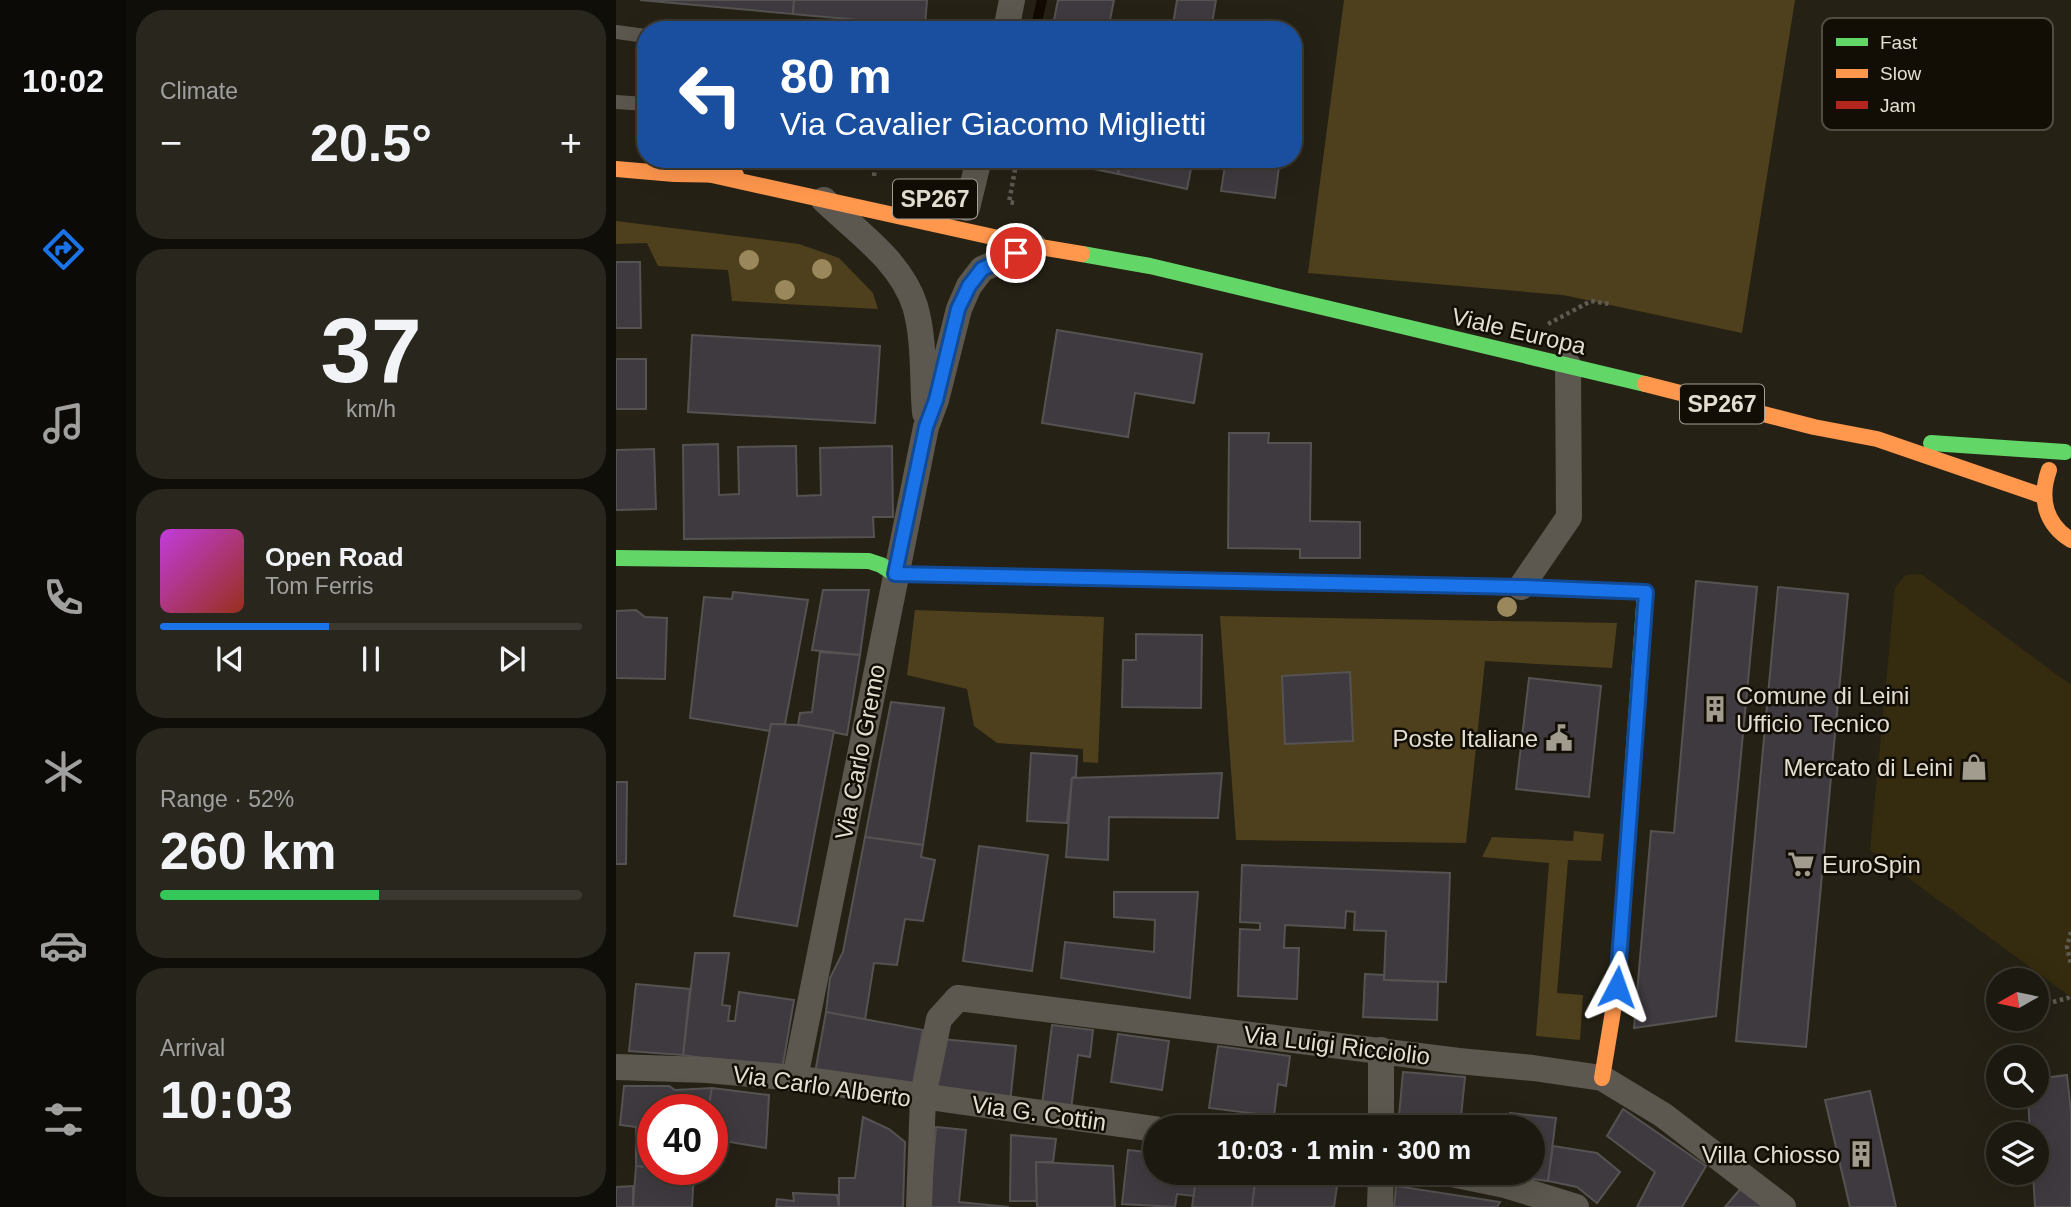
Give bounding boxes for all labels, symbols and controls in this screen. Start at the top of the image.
legend [1822,18,2053,130]
text: Fast [1880,32,1918,53]
icon: left [665,49,756,140]
text: 80 m [780,49,892,103]
text: 10:02 [22,63,104,99]
text: Slow [1880,63,1921,84]
text: Climate [160,78,238,104]
text: Jam [1880,95,1916,116]
text: Via Cavalier Giacomo Miglietti [780,106,1206,142]
text: 20.5° [310,114,432,172]
text: − [160,122,182,164]
text: + [560,122,582,164]
road number: SP267 [893,180,977,218]
pin [986,223,1046,283]
icon: directions [39,225,88,274]
icon: arrive [997,234,1035,272]
text: 37 [320,300,422,401]
street label: Viale Europa [1449,302,1589,360]
road number: SP267 [1680,384,1764,424]
text: km/h [346,396,396,422]
icon: music [39,399,88,448]
text: Open Road [265,542,404,572]
icon: phone [39,573,88,622]
text: Tom Ferris [265,573,374,599]
icon: previous [211,640,249,678]
icon: pause [352,640,390,678]
icon: next [493,640,531,678]
street label: Via Carlo Gremo [830,662,890,842]
place label: Comune di Leini Ufficio Tecnico [1736,682,1909,737]
building icon: Comune di Leini Ufficio Tecnico [1700,694,1730,724]
public building icon: Poste Italiane [1544,723,1574,753]
place label: Poste Italiane [1393,725,1538,752]
icon: climate [39,747,88,796]
shop icon: Mercato di Leini [1959,752,1989,782]
place label: Mercato di Leini [1784,754,1953,781]
text: Range · 52% [160,786,294,812]
text: 260 km [160,822,336,880]
supermarket icon: EuroSpin [1786,849,1816,879]
place label: EuroSpin [1822,851,1921,878]
icon: car [39,921,88,970]
position arrow [1580,950,1654,1024]
north arrow [1986,968,2049,1031]
map controls [1986,968,2049,1185]
street label: Via Luigi Ricciolio [1242,1020,1432,1070]
text: Arrival [160,1035,225,1061]
button: search [1986,1045,2049,1108]
street label: Via Carlo Alberto [731,1060,913,1112]
text: 10:03 [160,1071,293,1129]
street label: Via G. Cottin [970,1090,1108,1136]
speed limit sign: 40 [637,1094,728,1185]
icon: filters [39,1095,88,1144]
button: layers [1986,1122,2049,1185]
text: 10:03 · 1 min · 300 m [1217,1135,1471,1165]
building icon: Villa Chiosso [1846,1139,1876,1169]
place label: Villa Chiosso [1702,1141,1840,1168]

